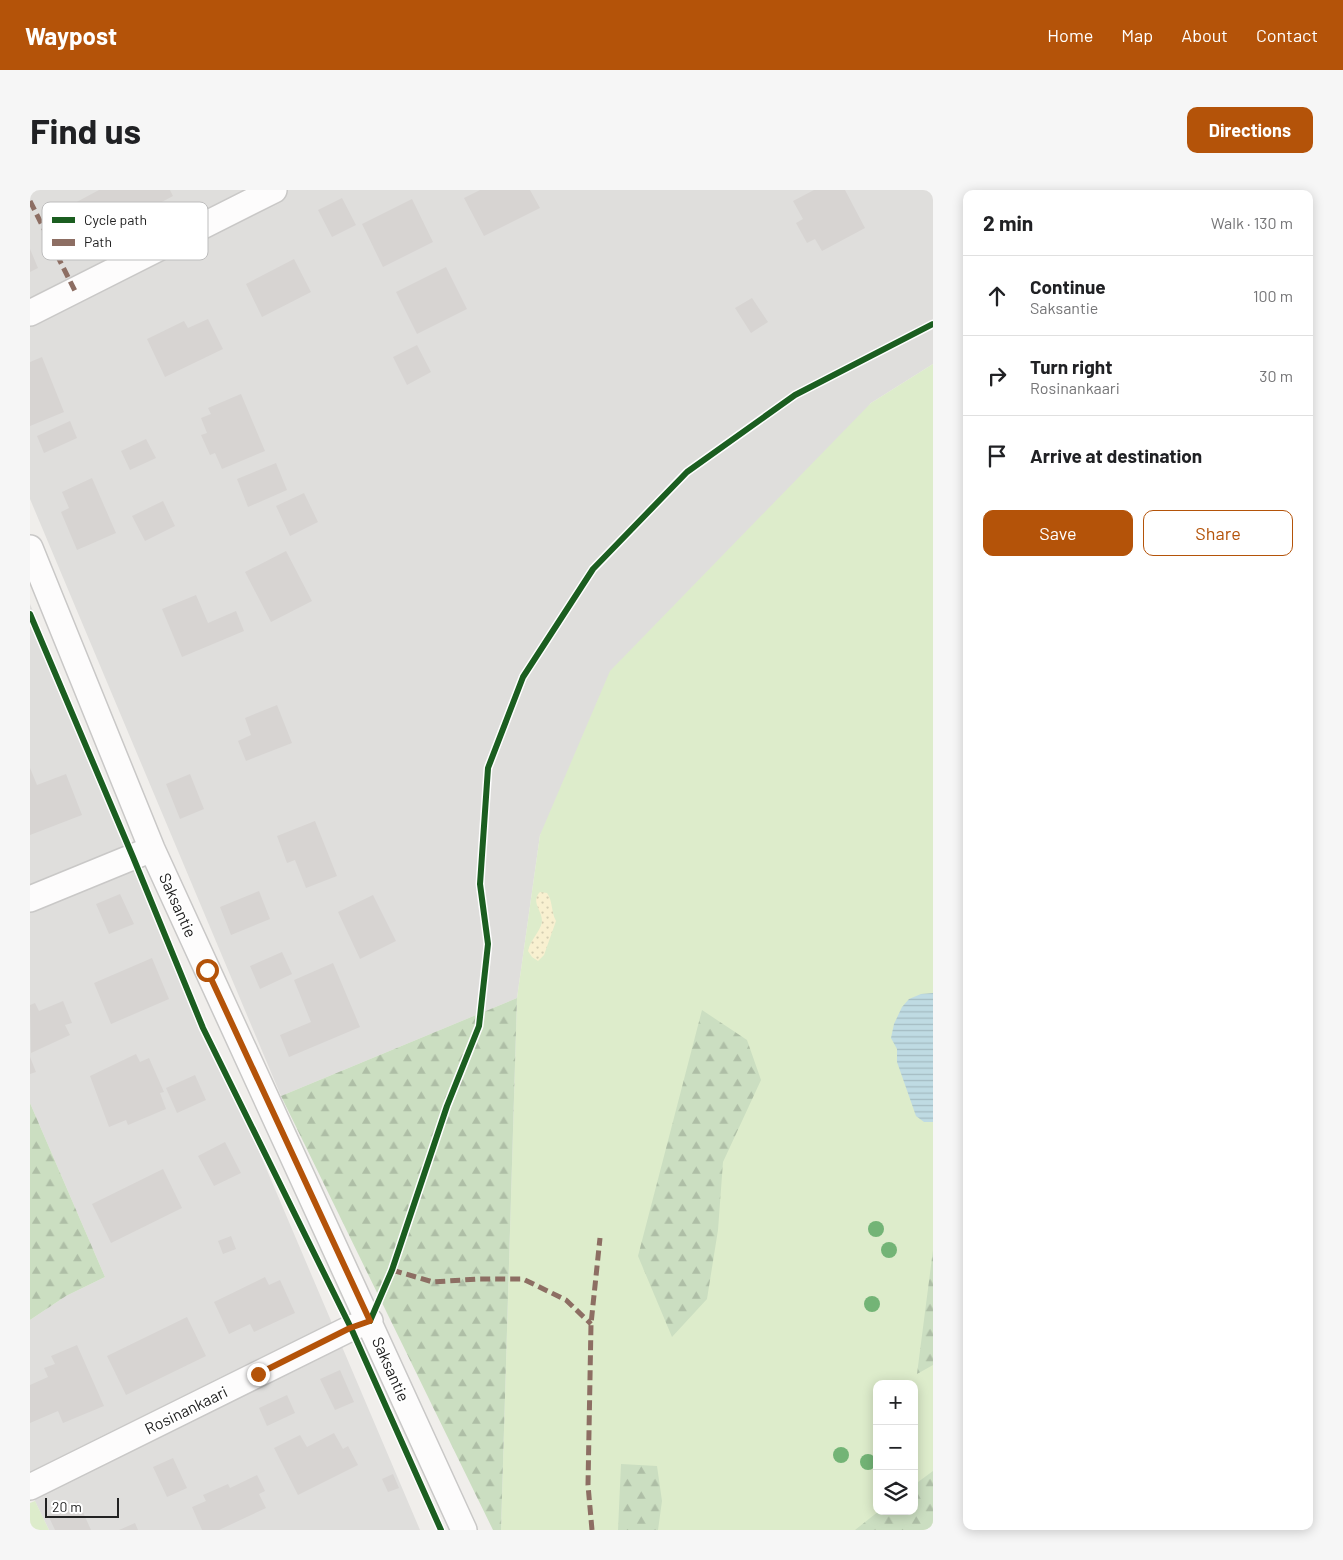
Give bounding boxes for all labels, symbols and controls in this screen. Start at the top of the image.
text: Waypost [25,21,117,50]
text: Home [1047,24,1093,46]
text: Map [1121,24,1153,46]
text: About [1181,24,1228,46]
text: Contact [1256,24,1318,46]
button: Directions [1187,107,1313,153]
text: Find us [30,109,141,151]
legend [42,202,208,260]
text: 2 min [983,210,1033,235]
text: Cycle path [84,211,147,228]
text: Walk · 130 m [1211,213,1293,232]
text: Path [84,233,112,250]
text: Continue [1030,275,1106,298]
icon: ahead [983,282,1011,310]
text: 100 m [1253,286,1293,305]
text: Saksantie [1030,298,1098,317]
text: Turn right [1030,355,1112,378]
icon: right [983,362,1011,390]
text: 30 m [1259,366,1293,385]
text: Rosinankaari [1030,378,1120,397]
icon: arrive [983,442,1011,470]
text: Arrive at destination [1030,444,1202,467]
button: Save [983,510,1133,556]
button: Share [1143,510,1293,556]
street label: Saksantie [156,870,201,940]
route start [196,959,219,982]
street label: Saksantie [369,1334,414,1404]
route end [247,1363,270,1386]
map controls [873,1380,918,1515]
button: + [873,1380,918,1425]
street label: Rosinankaari [141,1381,230,1438]
button: − [873,1425,918,1470]
button: layers [873,1470,918,1515]
scale bar [45,1495,119,1518]
text: 20 m [52,1498,82,1515]

